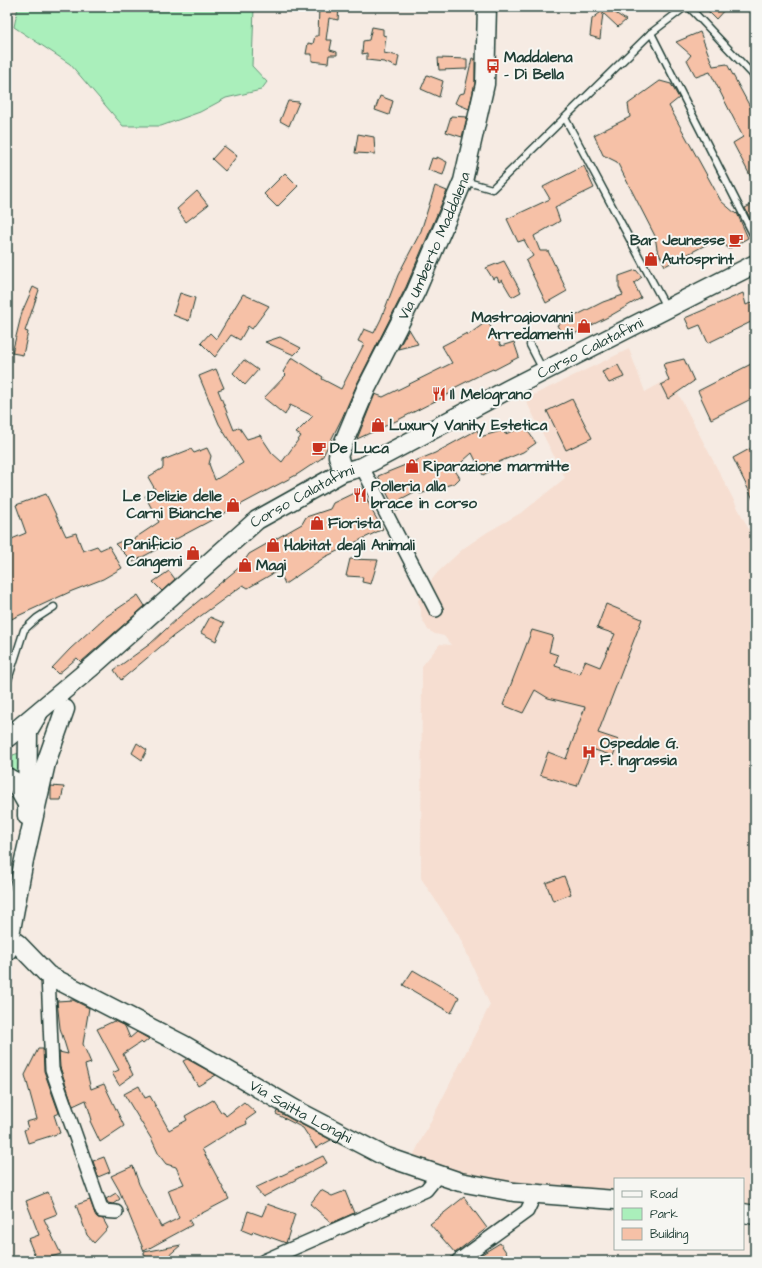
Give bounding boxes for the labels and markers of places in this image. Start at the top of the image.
place label: Maddalena - Di Bella [504,47,573,85]
bus stop icon: Maddalena - Di Bella [485,58,501,74]
place label: Bar Jeunesse [630,230,725,251]
cafe icon: Bar Jeunesse [728,232,744,248]
place label: Autosprint [662,249,735,270]
shop icon: Autosprint [643,251,659,267]
place label: Mastrogiovanni Arredamenti [472,307,574,345]
shop icon: Mastrogiovanni Arredamenti [576,318,592,334]
place label: Il Melograno [450,384,532,407]
restaurant icon: Il Melograno [431,386,447,402]
place label: Luxury Vanity Estetica [389,415,548,437]
shop icon: Luxury Vanity Estetica [370,417,386,433]
place label: De Luca [330,438,389,459]
cafe icon: De Luca [311,440,327,456]
place label: Riparazione marmitte [423,456,569,477]
shop icon: Riparazione marmitte [404,458,420,474]
place label: Polleria alla brace in corso [371,476,477,514]
place label: Le Delizie delle Carni Bianche [123,486,222,524]
restaurant icon: Polleria alla brace in corso [352,487,368,503]
shop icon: Le Delizie delle Carni Bianche [225,497,241,513]
place label: Fiorista [328,513,381,534]
shop icon: Fiorista [309,515,325,531]
place label: Panificio Cangemi [124,534,183,574]
place label: Habitat degli Animali [284,535,415,558]
shop icon: Habitat degli Animali [265,537,281,553]
shop icon: Panificio Cangemi [185,545,201,561]
place label: Magi [256,555,287,578]
shop icon: Magi [237,557,253,573]
place label: Ospedale G. F. Ingrassia [600,733,678,773]
hospital icon: Ospedale G. F. Ingrassia [581,744,597,760]

